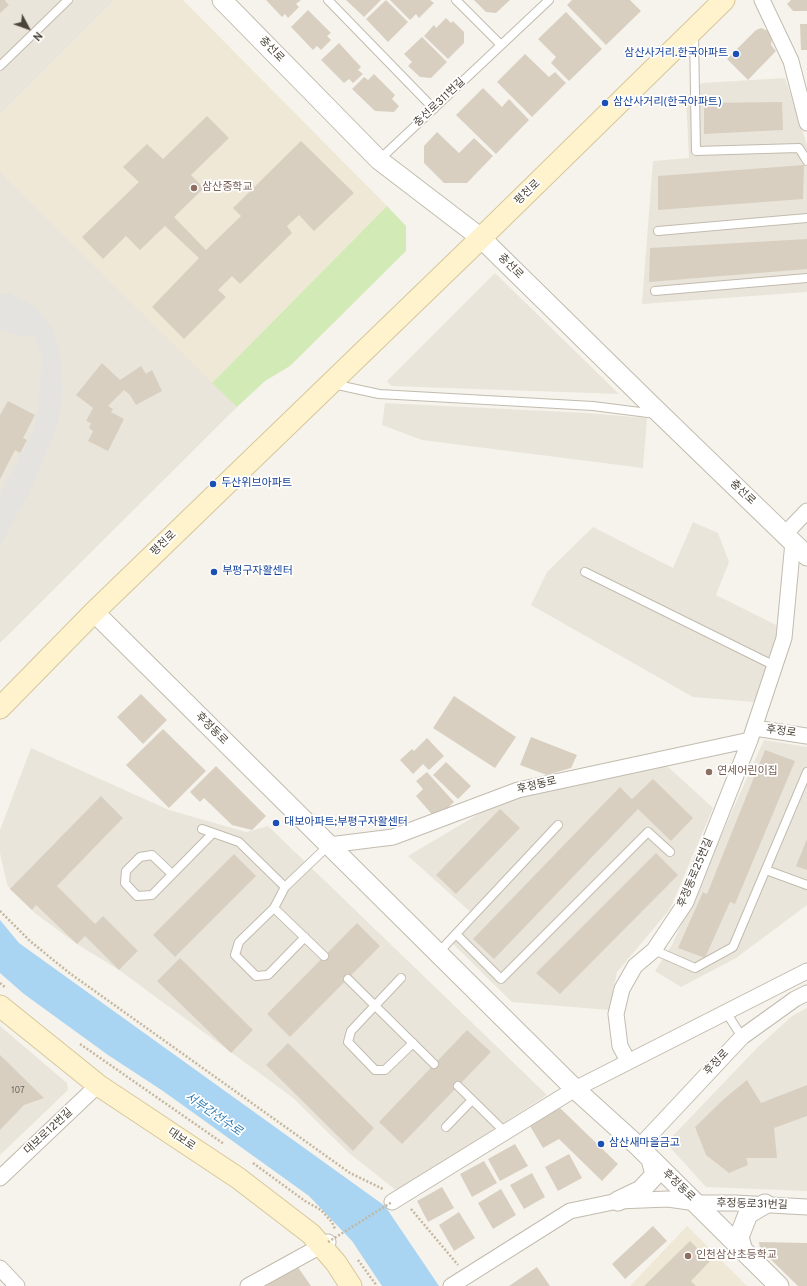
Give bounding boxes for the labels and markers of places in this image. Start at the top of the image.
place label: 삼산사거리.한국아파트 [624,47,728,61]
marker: 삼산사거리.한국아파트 [731,49,741,59]
place label: 삼산사거리(한국아파트) [613,96,722,110]
marker: 삼산사거리(한국아파트) [600,98,610,108]
place label: 삼산중학교 [202,181,253,195]
marker: 삼산중학교 [189,183,199,193]
place label: 두산위브아파트 [221,477,292,491]
marker: 두산위브아파트 [208,479,218,489]
place label: 부평구자활센터 [222,565,293,579]
marker: 부평구자활센터 [209,567,219,577]
place label: 연세어린이집 [717,765,778,779]
marker: 연세어린이집 [704,767,714,777]
place label: 대보아파트;부평구자활센터 [284,816,408,830]
marker: 대보아파트;부평구자활센터 [271,818,281,828]
place label: 삼산새마을금고 [609,1137,680,1151]
marker: 삼산새마을금고 [596,1139,606,1149]
place label: 인천삼산초등학교 [696,1249,777,1263]
marker: 인천삼산초등학교 [683,1251,693,1261]

